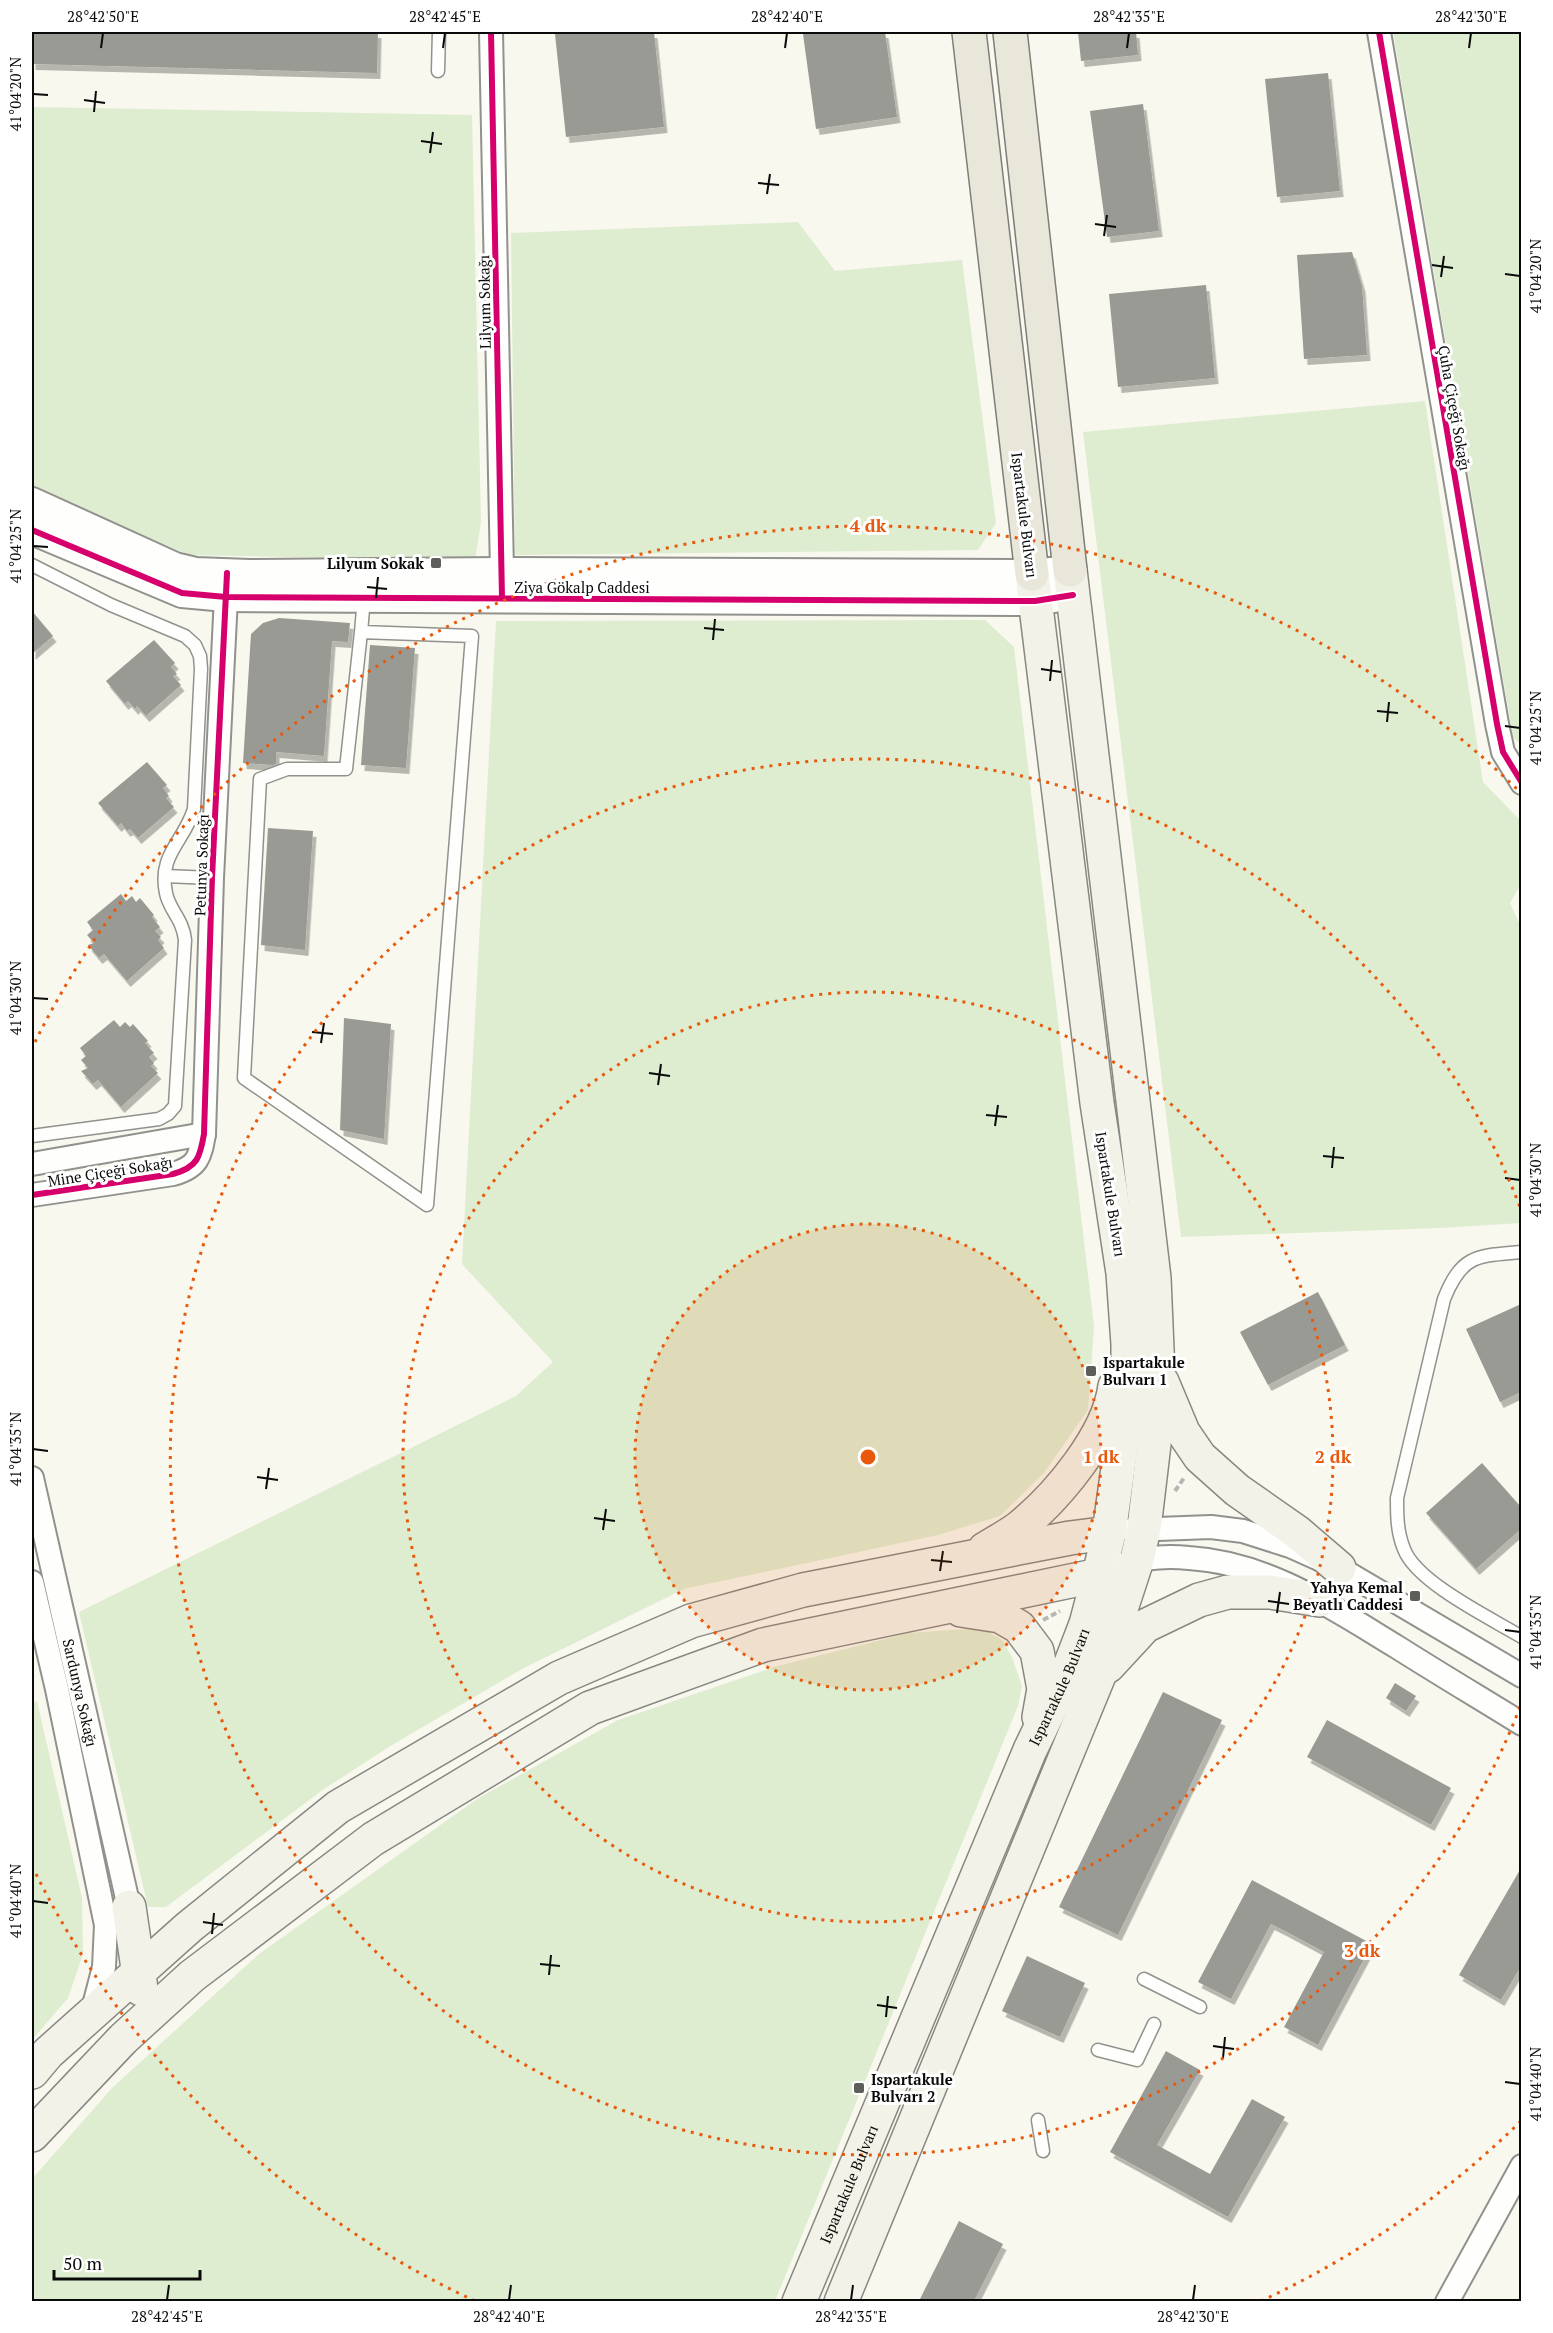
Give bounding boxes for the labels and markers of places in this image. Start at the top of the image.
place label: Lilyum Sokak [327,553,424,573]
marker: Lilyum Sokak [429,556,443,570]
place label: Ispartakule Bulvarı 1 [1103,1352,1185,1389]
marker: Ispartakule Bulvarı 1 [1084,1364,1098,1378]
centre of rings [858,1447,878,1467]
place label: Yahya Kemal Beyatlı Caddesi [1293,1577,1403,1614]
marker: Yahya Kemal Beyatlı Caddesi [1408,1589,1422,1603]
place label: Ispartakule Bulvarı 2 [871,2069,953,2106]
marker: Ispartakule Bulvarı 2 [852,2081,866,2095]

